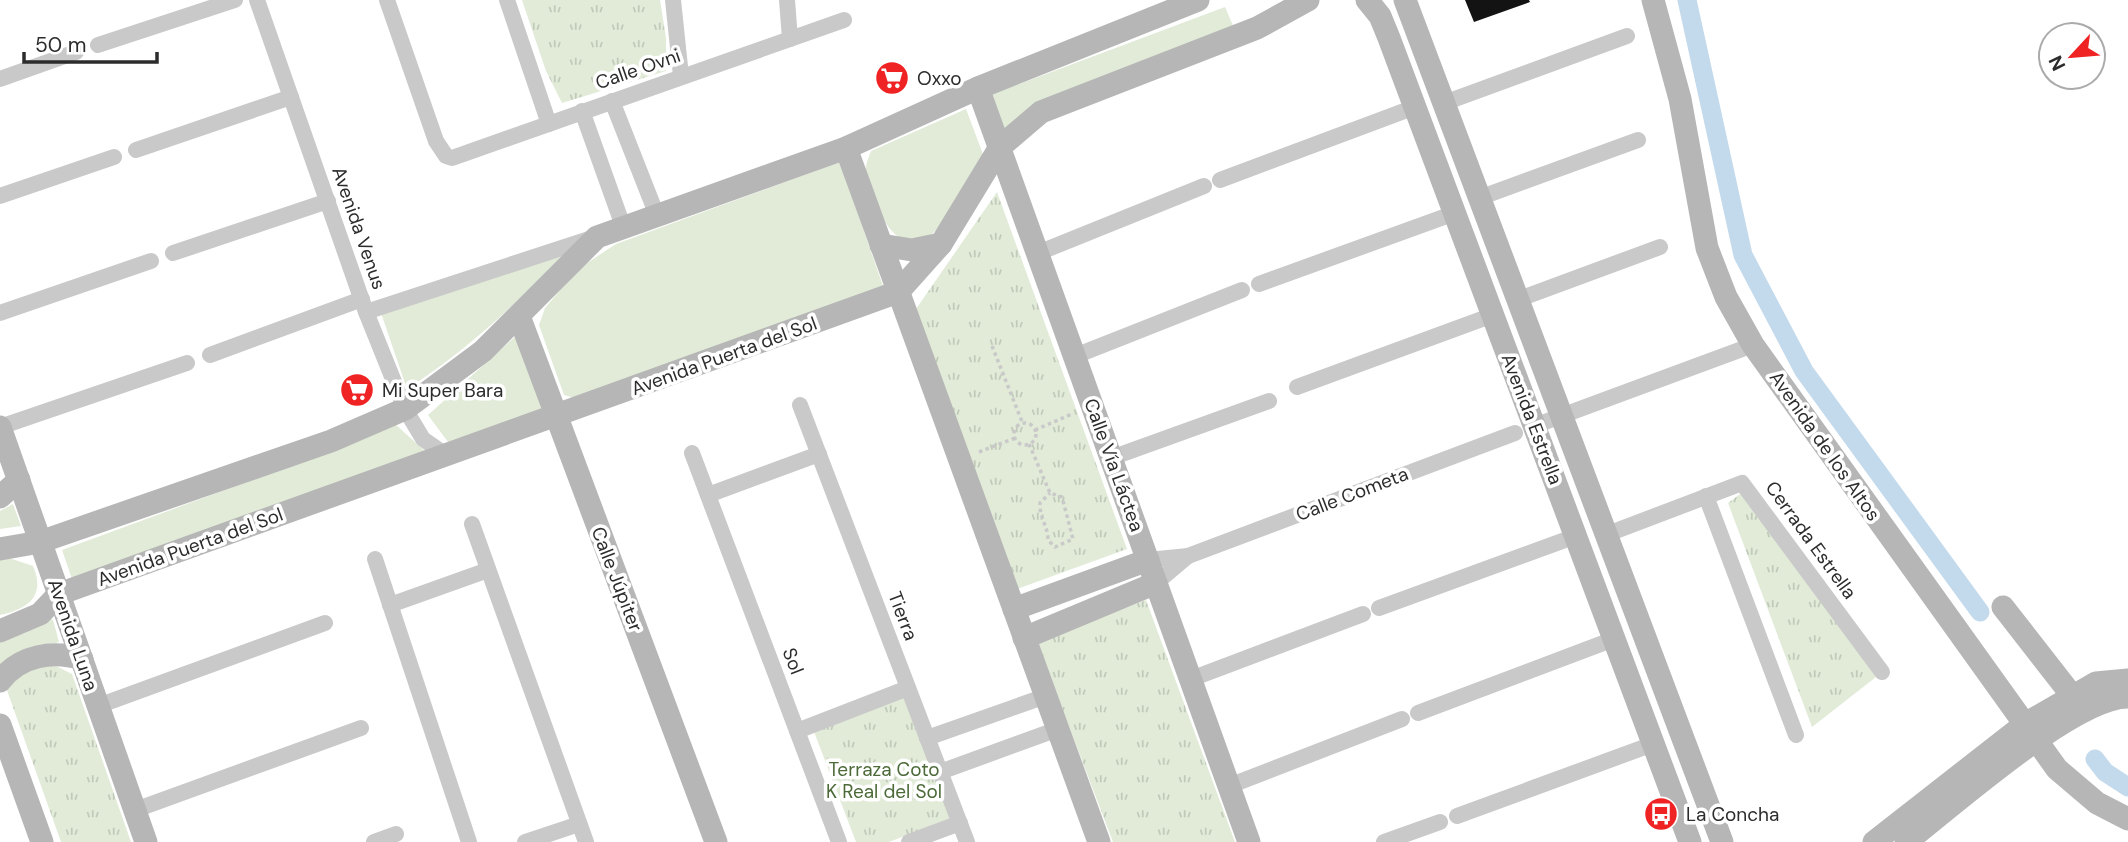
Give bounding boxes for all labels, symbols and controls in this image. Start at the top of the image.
scale bar [24,21,158,65]
north arrow [2037,21,2107,91]
text: 50 m [35,31,86,59]
street label: Calle Ovni [592,43,684,95]
text: N [2043,52,2071,75]
supermarket icon: Oxxo [873,59,911,97]
place label: Oxxo [917,66,961,91]
street label: Avenida Venus [326,163,392,293]
street label: Avenida Puerta del Sol [628,311,820,401]
street label: Avenida Estrella [1496,350,1568,488]
street label: Avenida de los Altos [1764,366,1886,526]
supermarket icon: Mi Super Bara [338,371,376,409]
place label: Mi Super Bara [382,378,503,403]
street label: Calle Vía Láctea [1078,395,1150,535]
street label: Calle Cometa [1292,461,1412,527]
street label: Cerrada Estrella [1760,476,1862,604]
street label: Avenida Puerta del Sol [94,502,286,592]
street label: Calle Júpiter [586,523,648,635]
street label: Avenida Luna [42,576,104,694]
street label: Tierra [882,588,924,644]
street label: Sol [777,644,809,678]
park label: Terraza Coto K Real del Sol [826,757,942,804]
bus stop icon: La Concha [1642,795,1680,833]
place label: La Concha [1686,802,1779,827]

